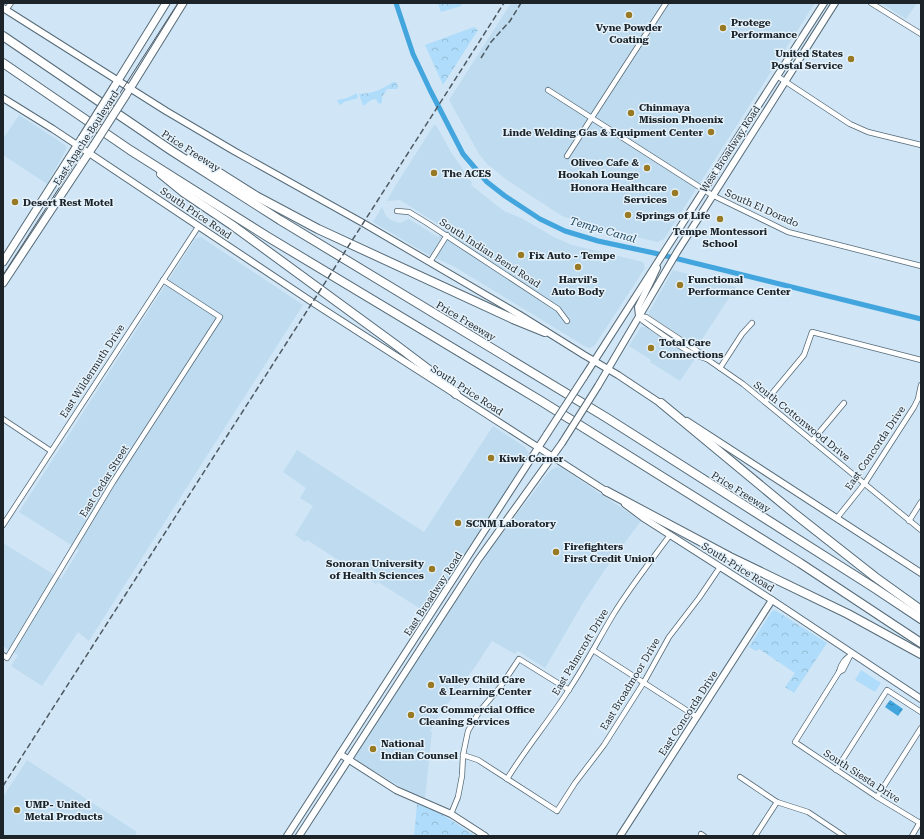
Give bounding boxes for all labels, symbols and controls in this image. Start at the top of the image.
marker: Vyne Powder Coating [624,10,634,20]
place label: Protege Performance [731,17,797,40]
place label: Vyne Powder Coating [596,22,663,45]
marker: Protege Performance [718,23,728,33]
place label: United States Postal Service [771,48,843,71]
marker: United States Postal Service [846,54,856,64]
street label: East Apache Boulevard [51,88,121,187]
place label: Chinmaya Mission Phoenix [639,102,723,125]
street label: West Broadway Road [698,103,762,194]
marker: Chinmaya Mission Phoenix [626,108,636,118]
place label: Linde Welding Gas & Equipment Center [503,127,703,138]
marker: Linde Welding Gas & Equipment Center [706,127,716,137]
street label: Price Freeway [160,128,222,174]
place label: Oliveo Cafe & Hookah Lounge [558,157,639,180]
marker: Oliveo Cafe & Hookah Lounge [642,163,652,173]
marker: The ACES [429,168,439,178]
place label: The ACES [442,168,492,179]
place label: Honora Healthcare Services [571,182,667,205]
street label: South Price Road [158,185,234,241]
street label: South El Dorado [724,187,800,229]
marker: Honora Healthcare Services [670,188,680,198]
marker: Desert Rest Motel [10,197,20,207]
place label: Desert Rest Motel [23,197,114,208]
marker: Springs of Life [623,210,633,220]
place label: Springs of Life [636,210,710,221]
water label: Tempe Canal [568,214,638,246]
marker: Tempe Montessori School [715,214,725,224]
street label: South Indian Bend Road [438,216,543,290]
place label: Tempe Montessori School [673,226,768,249]
marker: Fix Auto - Tempe [516,250,526,260]
place label: Fix Auto - Tempe [529,250,616,261]
marker: Harvil's Auto Body [573,262,583,272]
place label: Harvil's Auto Body [551,274,605,297]
place label: Functional Performance Center [688,274,791,297]
marker: Functional Performance Center [675,280,685,290]
street label: Price Freeway [434,299,498,343]
street label: East Wildermuth Drive [58,322,127,420]
place label: Total Care Connections [659,337,723,360]
marker: Total Care Connections [646,343,656,353]
street label: South Price Road [429,363,505,418]
street label: South Cottonwood Drive [752,379,853,463]
street label: East Concorda Drive [843,404,907,492]
street label: East Cedar Street [77,443,131,519]
marker: Kiwk Corner [486,453,496,463]
place label: Kiwk Corner [499,453,564,464]
street label: Price Freeway [709,469,773,515]
marker: SCNM Laboratory [453,518,463,528]
place label: SCNM Laboratory [466,518,556,529]
street label: South Price Road [700,540,777,594]
place label: Firefighters First Credit Union [564,541,655,564]
marker: Firefighters First Credit Union [551,547,561,557]
street label: East Broadway Road [402,550,465,638]
place label: Sonoran University of Health Sciences [326,558,424,581]
marker: Sonoran University of Health Sciences [427,564,437,574]
street label: East Palmcroft Drive [550,606,610,697]
street label: East Broadmoor Drive [598,636,662,732]
street label: East Concorda Drive [656,668,720,757]
place label: Valley Child Care & Learning Center [439,674,532,697]
marker: Valley Child Care & Learning Center [426,680,436,690]
place label: Cox Commercial Office Cleaning Services [419,704,535,727]
marker: Cox Commercial Office Cleaning Services [406,710,416,720]
place label: National Indian Counsel [381,738,459,761]
marker: National Indian Counsel [368,744,378,754]
street label: South Siesta Drive [822,747,903,805]
place label: UMP- United Metal Products [25,799,103,822]
marker: UMP- United Metal Products [12,805,22,815]

